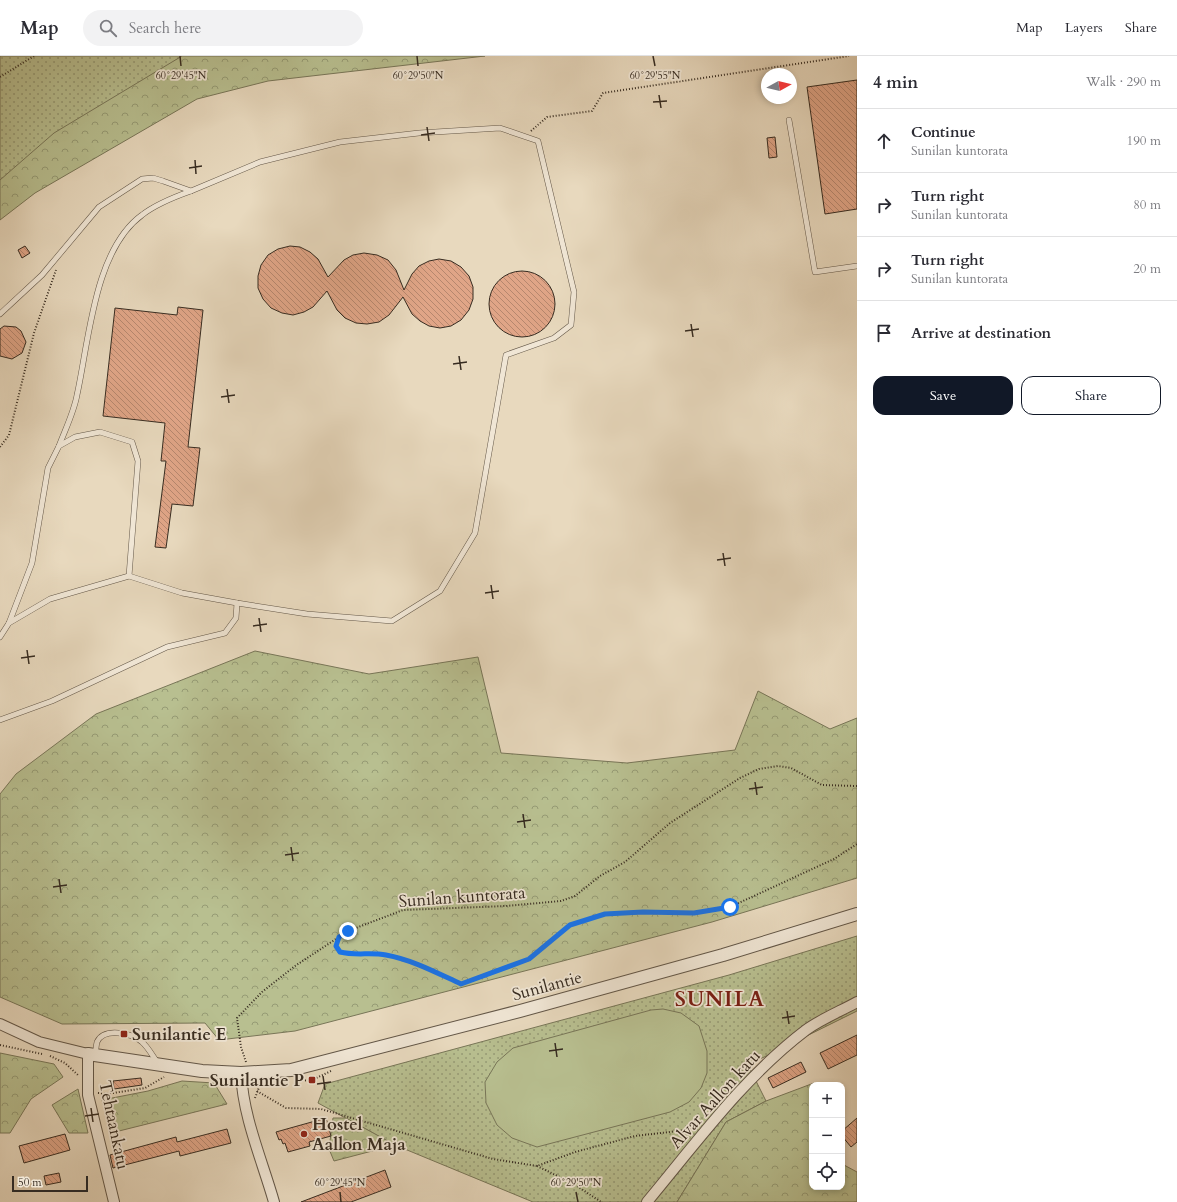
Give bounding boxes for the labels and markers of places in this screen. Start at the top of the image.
place label: Sunilantie E [132,1023,226,1046]
marker: Sunilantie E [119,1029,129,1039]
place label: Sunilantie P [210,1069,304,1092]
marker: Sunilantie P [307,1075,317,1085]
place label: Hostel Aallon Maja [312,1113,406,1156]
marker: Hostel Aallon Maja [299,1129,309,1139]

